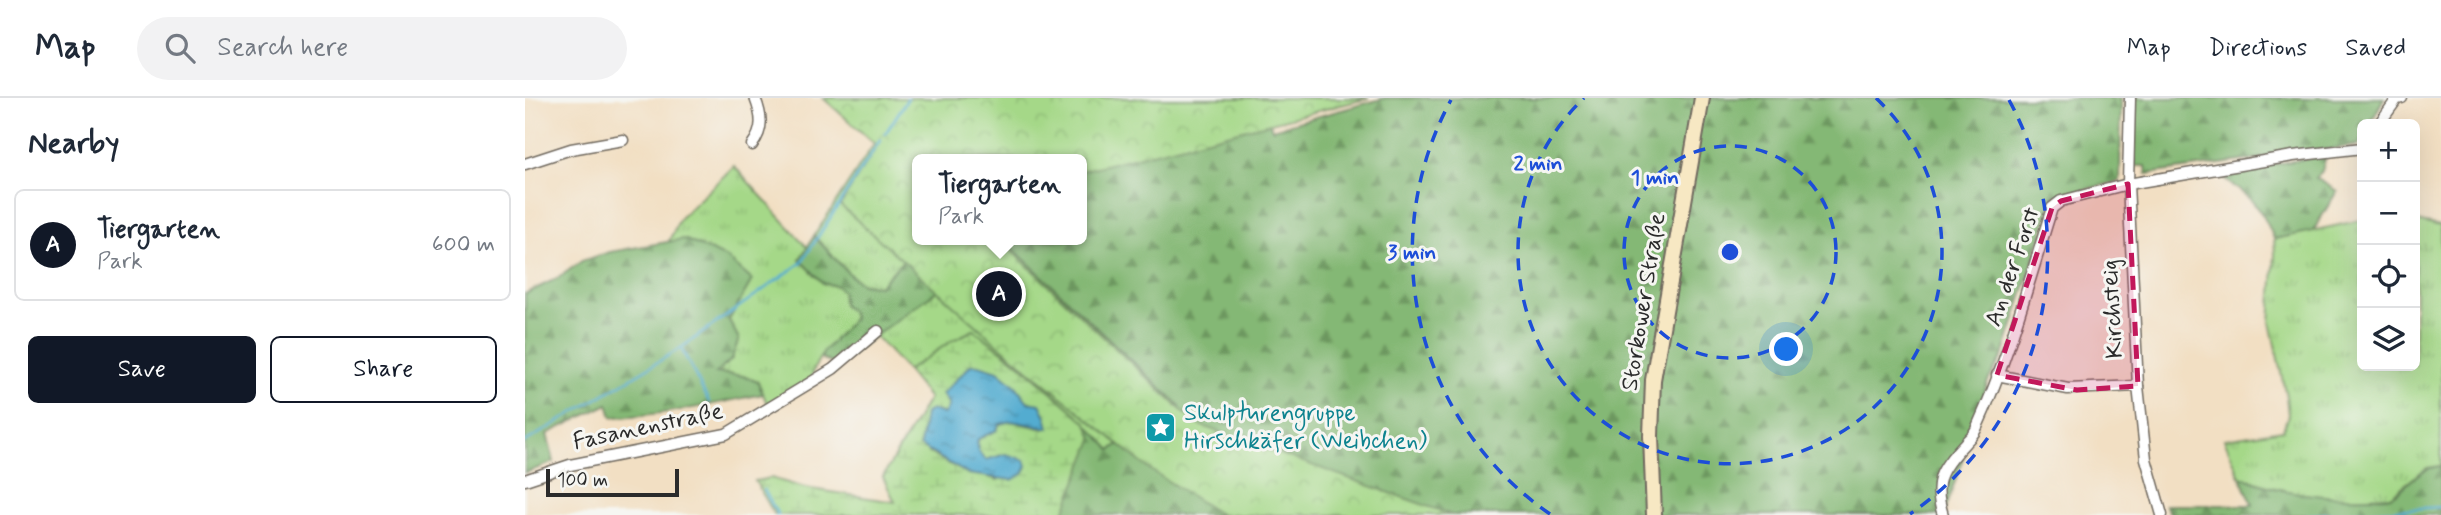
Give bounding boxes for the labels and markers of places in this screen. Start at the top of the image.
centre of rings [1718,240,1742,264]
pin: A [976,268,1022,320]
place label: Skulpturengruppe Hirschkäfer (Weibchen) [1184,398,1427,457]
place icon: Skulpturengruppe Hirschkäfer (Weibchen) [1144,410,1178,444]

